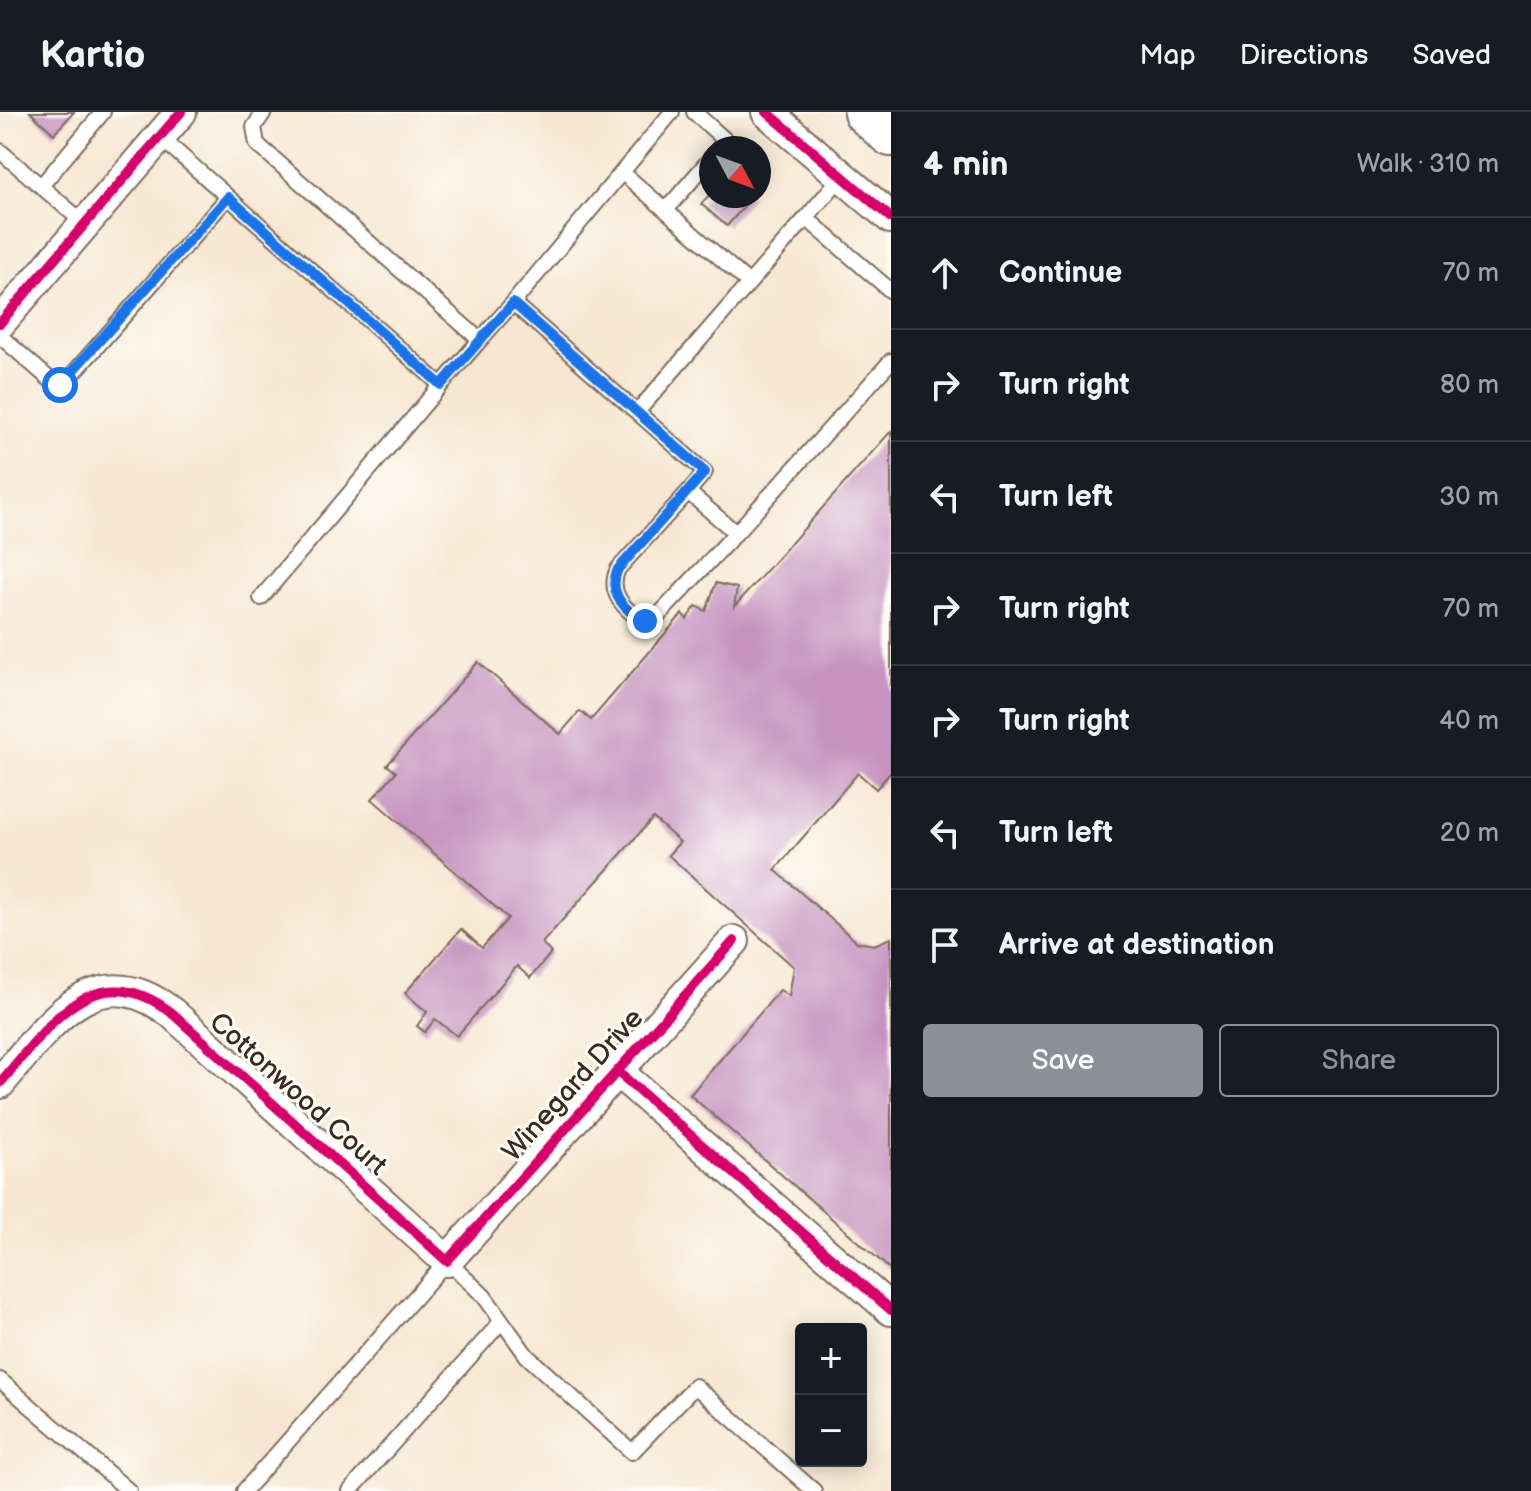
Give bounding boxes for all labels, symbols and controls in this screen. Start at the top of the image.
text: Kartio [40,33,146,78]
text: Map [1139,39,1196,72]
text: Directions [1240,39,1368,72]
text: Saved [1412,39,1491,72]
north arrow [699,136,771,208]
text: 4 min [923,144,1009,185]
text: Walk · 310 m [1357,149,1499,180]
icon: ahead [923,251,967,295]
text: Continue [999,255,1122,291]
text: 70 m [1442,258,1499,289]
icon: right [923,363,967,407]
route start [42,367,78,403]
text: Turn right [999,367,1130,403]
text: 80 m [1440,370,1499,401]
icon: left [923,475,967,519]
text: Turn left [999,479,1113,515]
text: 30 m [1439,482,1499,513]
icon: right [923,587,967,631]
text: Turn right [999,591,1130,627]
text: 70 m [1442,594,1499,625]
route end [627,603,663,639]
icon: right [923,699,967,743]
text: Turn right [999,703,1130,739]
text: 40 m [1439,706,1499,737]
icon: left [923,811,967,855]
text: Turn left [999,815,1113,851]
text: 20 m [1440,818,1499,849]
icon: arrive [923,923,967,967]
text: Arrive at destination [999,927,1275,963]
street label: Winegard Drive [496,1002,650,1168]
street label: Cottonwood Court [202,1006,394,1183]
button: Save [923,1024,1203,1097]
button: Share [1219,1024,1499,1097]
map controls [795,1323,867,1467]
button: + [795,1323,867,1395]
button: − [795,1395,867,1467]

